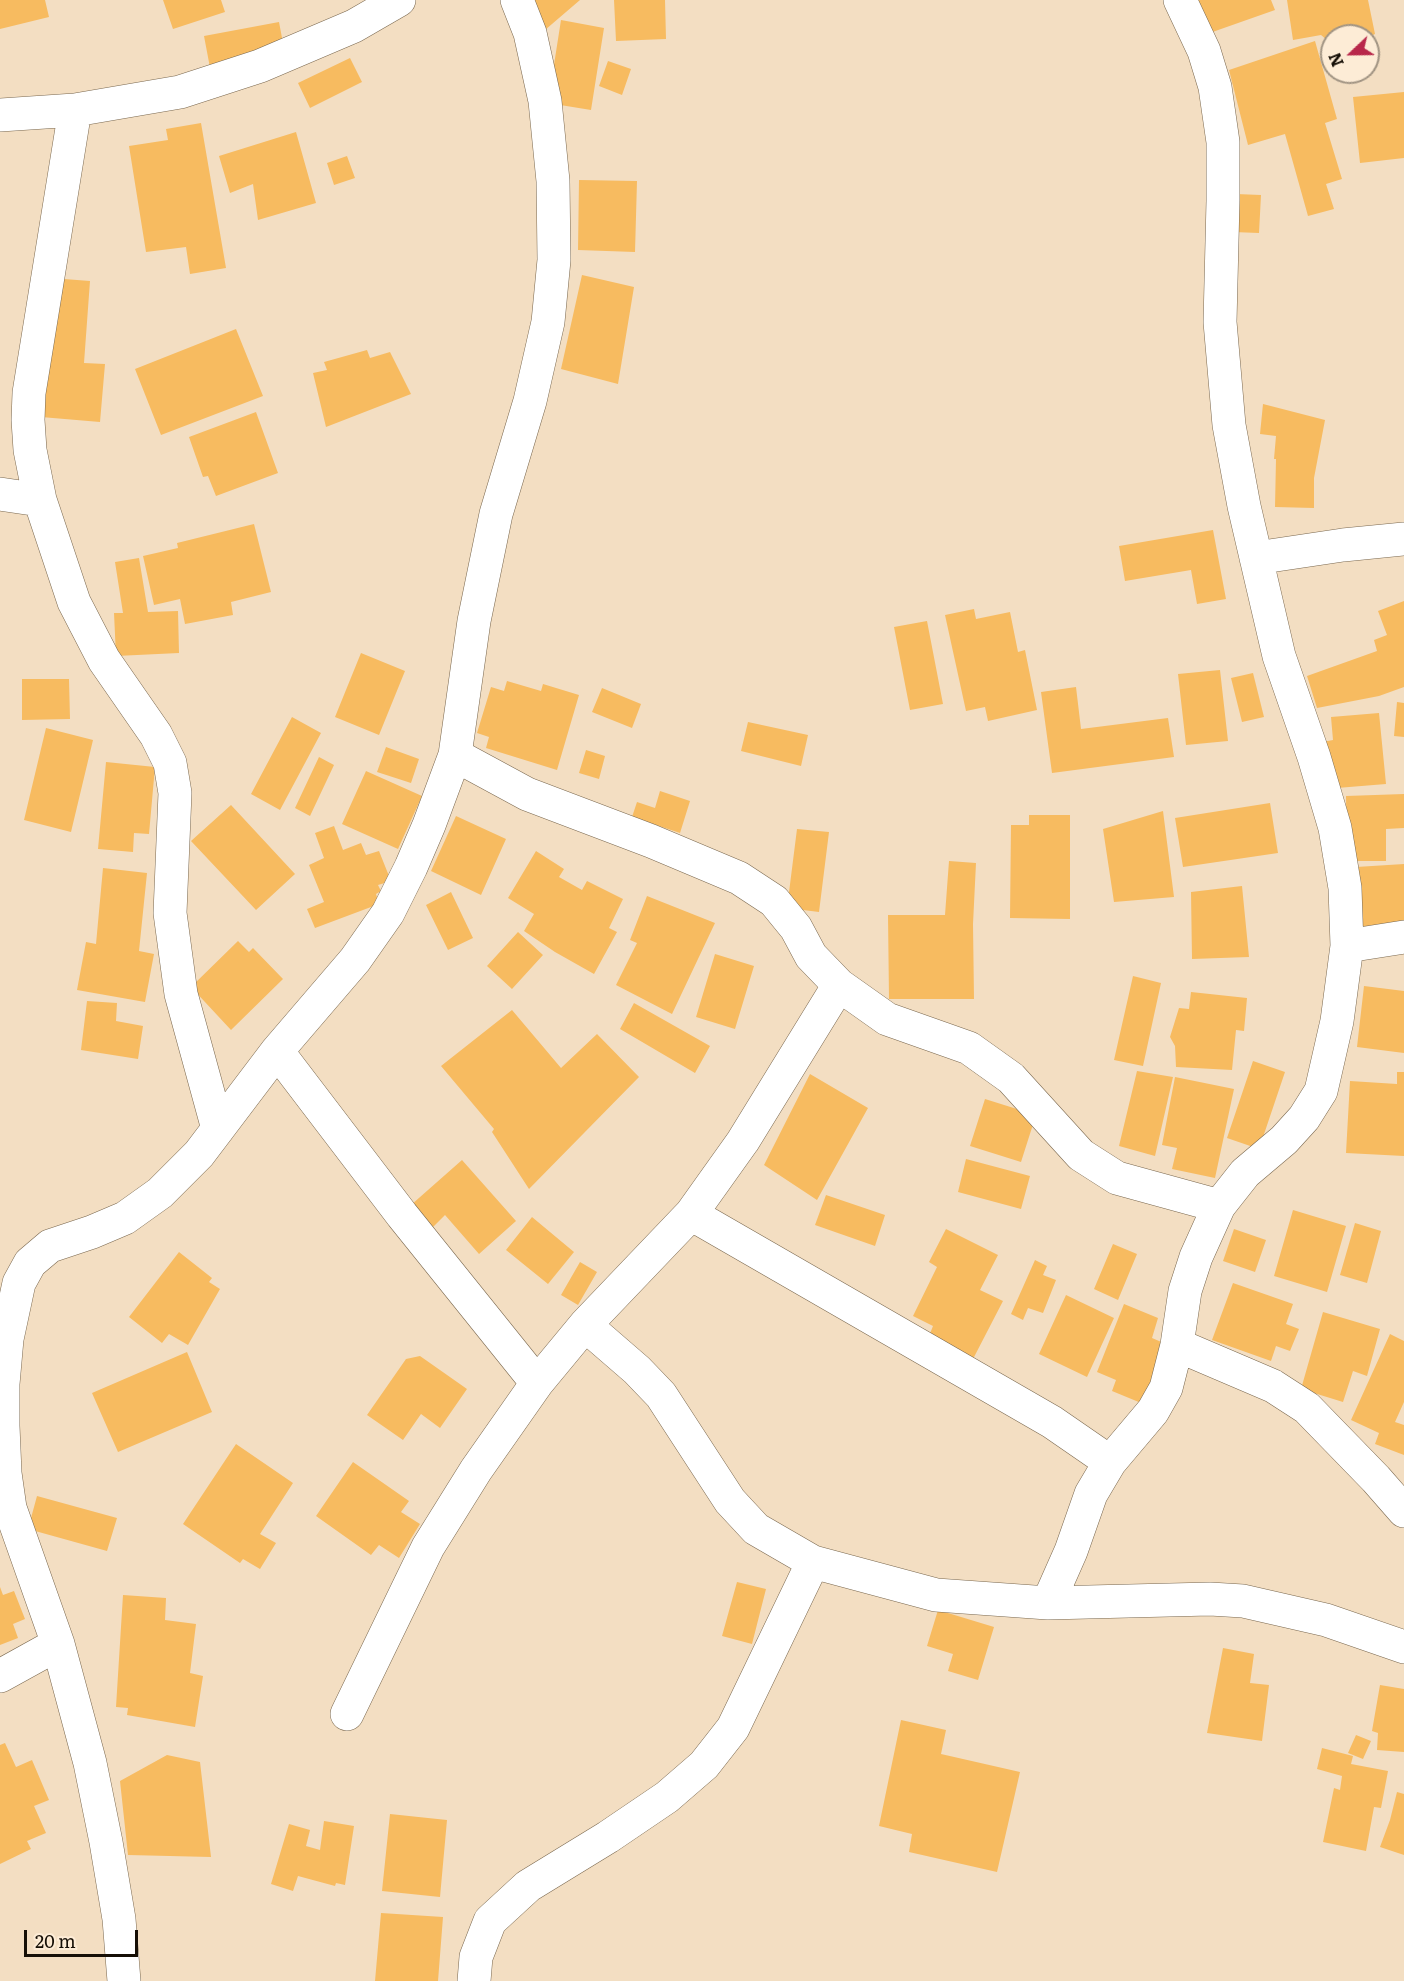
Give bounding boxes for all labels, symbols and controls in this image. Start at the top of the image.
north arrow [1320,24,1380,84]
text: N [1322,49,1349,71]
scale bar [27,1918,141,1956]
text: 20 m [35,1927,76,1954]

